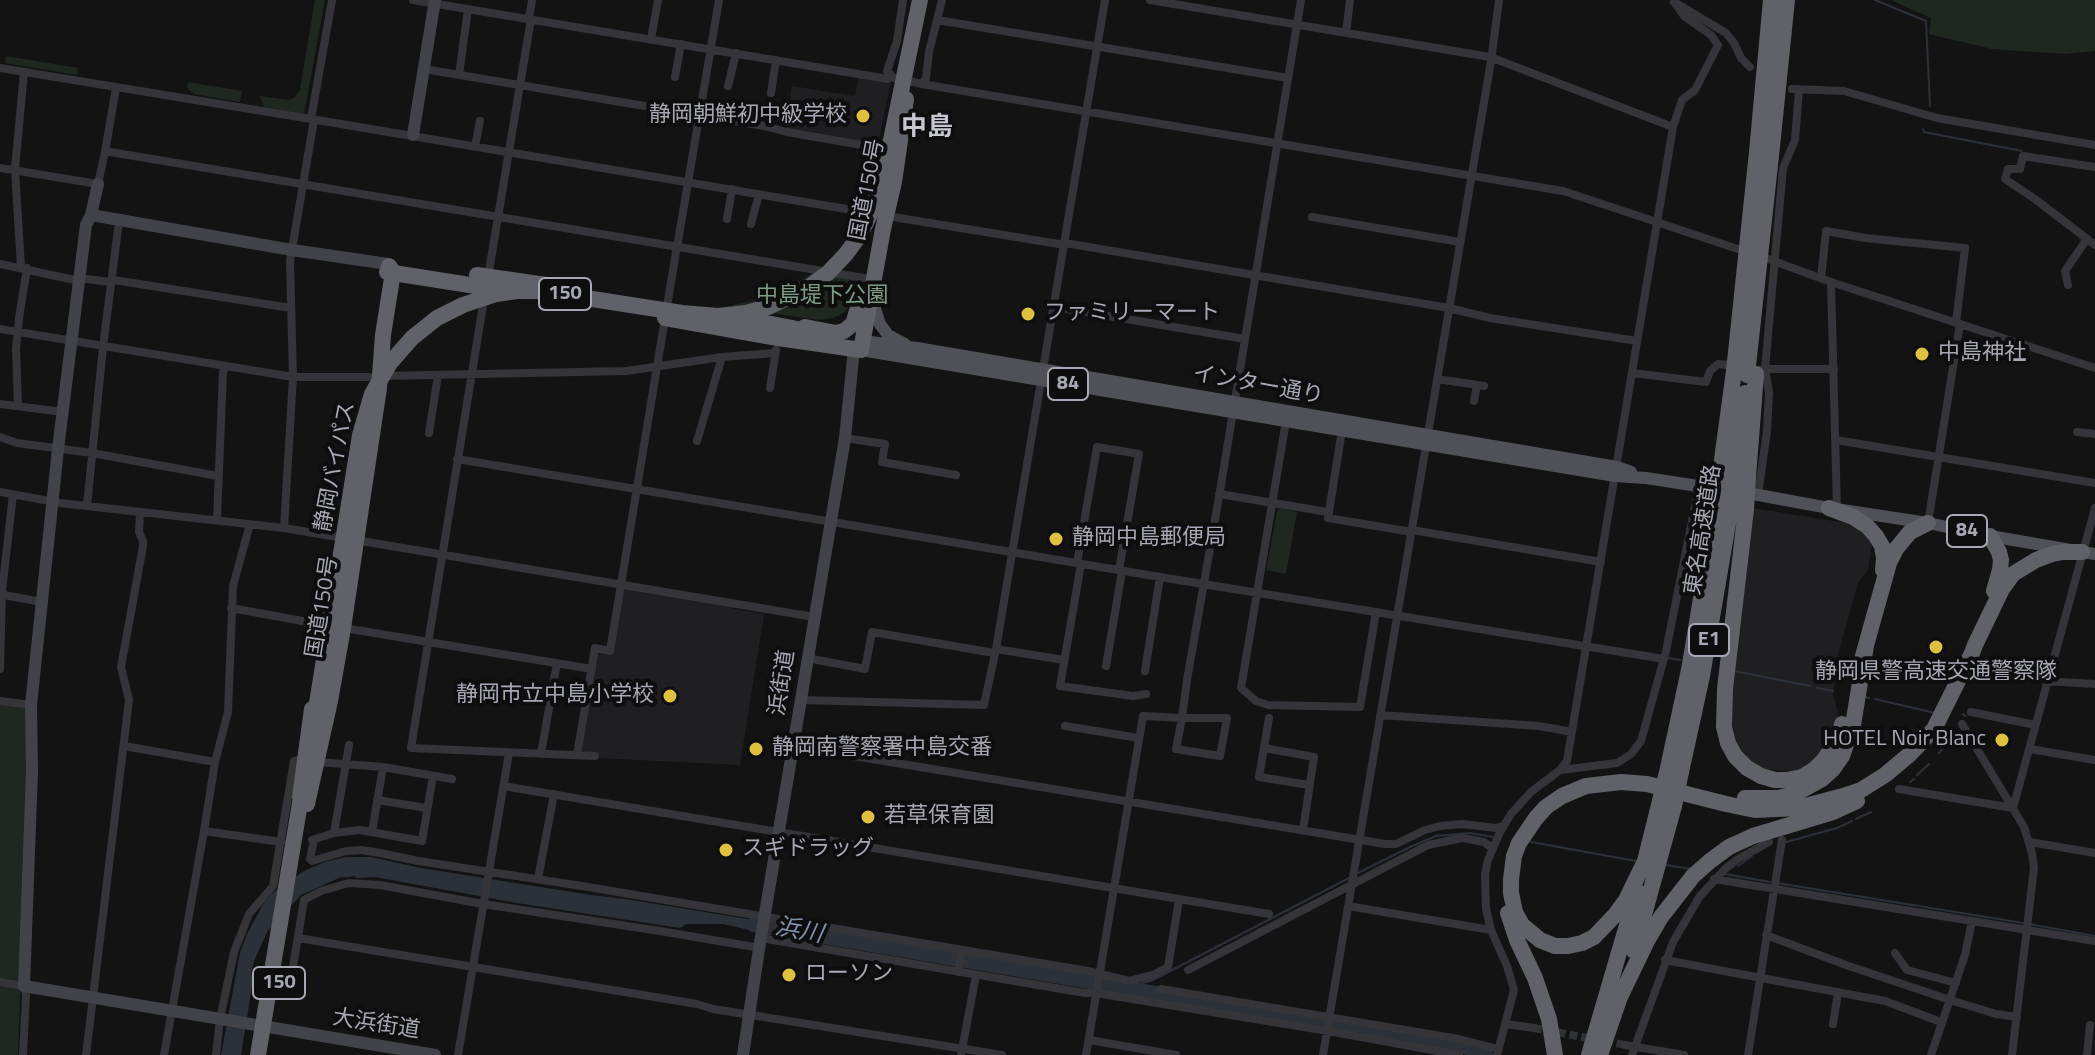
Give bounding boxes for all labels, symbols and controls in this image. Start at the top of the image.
place label: 静岡朝鮮初中級学校 [649,103,847,129]
marker: 静岡朝鮮初中級学校 [854,107,872,125]
district label: 中島 [901,113,953,145]
street label: 国道150号 [845,137,891,243]
road number: 150 [539,278,591,310]
park label: 中島堤下公園 [756,284,888,310]
place label: ファミリーマート [1044,301,1220,327]
marker: ファミリーマート [1019,305,1037,323]
place label: 中島神社 [1938,341,2026,367]
marker: 中島神社 [1913,345,1931,363]
street label: インター通り [1191,362,1325,410]
road number: 84 [1048,368,1088,400]
street label: 静岡バイパス [310,400,362,534]
street label: 東名高速道路 [1681,463,1727,597]
road number: 84 [1947,515,1987,547]
place label: 静岡中島郵便局 [1072,526,1226,552]
marker: 静岡中島郵便局 [1047,530,1065,548]
street label: 国道150号 [302,554,344,660]
road number: E1 [1689,624,1729,656]
marker: 静岡県警高速交通警察隊 [1927,638,1945,656]
street label: 浜街道 [765,648,801,718]
place label: 静岡県警高速交通警察隊 [1815,660,2057,686]
place label: 静岡市立中島小学校 [456,683,654,709]
marker: 静岡市立中島小学校 [661,687,679,705]
place label: HOTEL Noir Blanc [1823,727,1986,753]
marker: HOTEL Noir Blanc [1993,731,2011,749]
place label: 静岡南警察署中島交番 [772,736,992,762]
marker: 静岡南警察署中島交番 [747,740,765,758]
place label: 若草保育園 [884,804,994,830]
marker: 若草保育園 [859,808,877,826]
place label: スギドラッグ [742,837,874,863]
marker: スギドラッグ [717,841,735,859]
water label: 浜川 [773,914,825,950]
place label: ローソン [805,962,893,988]
marker: ローソン [780,966,798,984]
road number: 150 [253,967,305,999]
street label: 大浜街道 [330,1005,422,1045]

